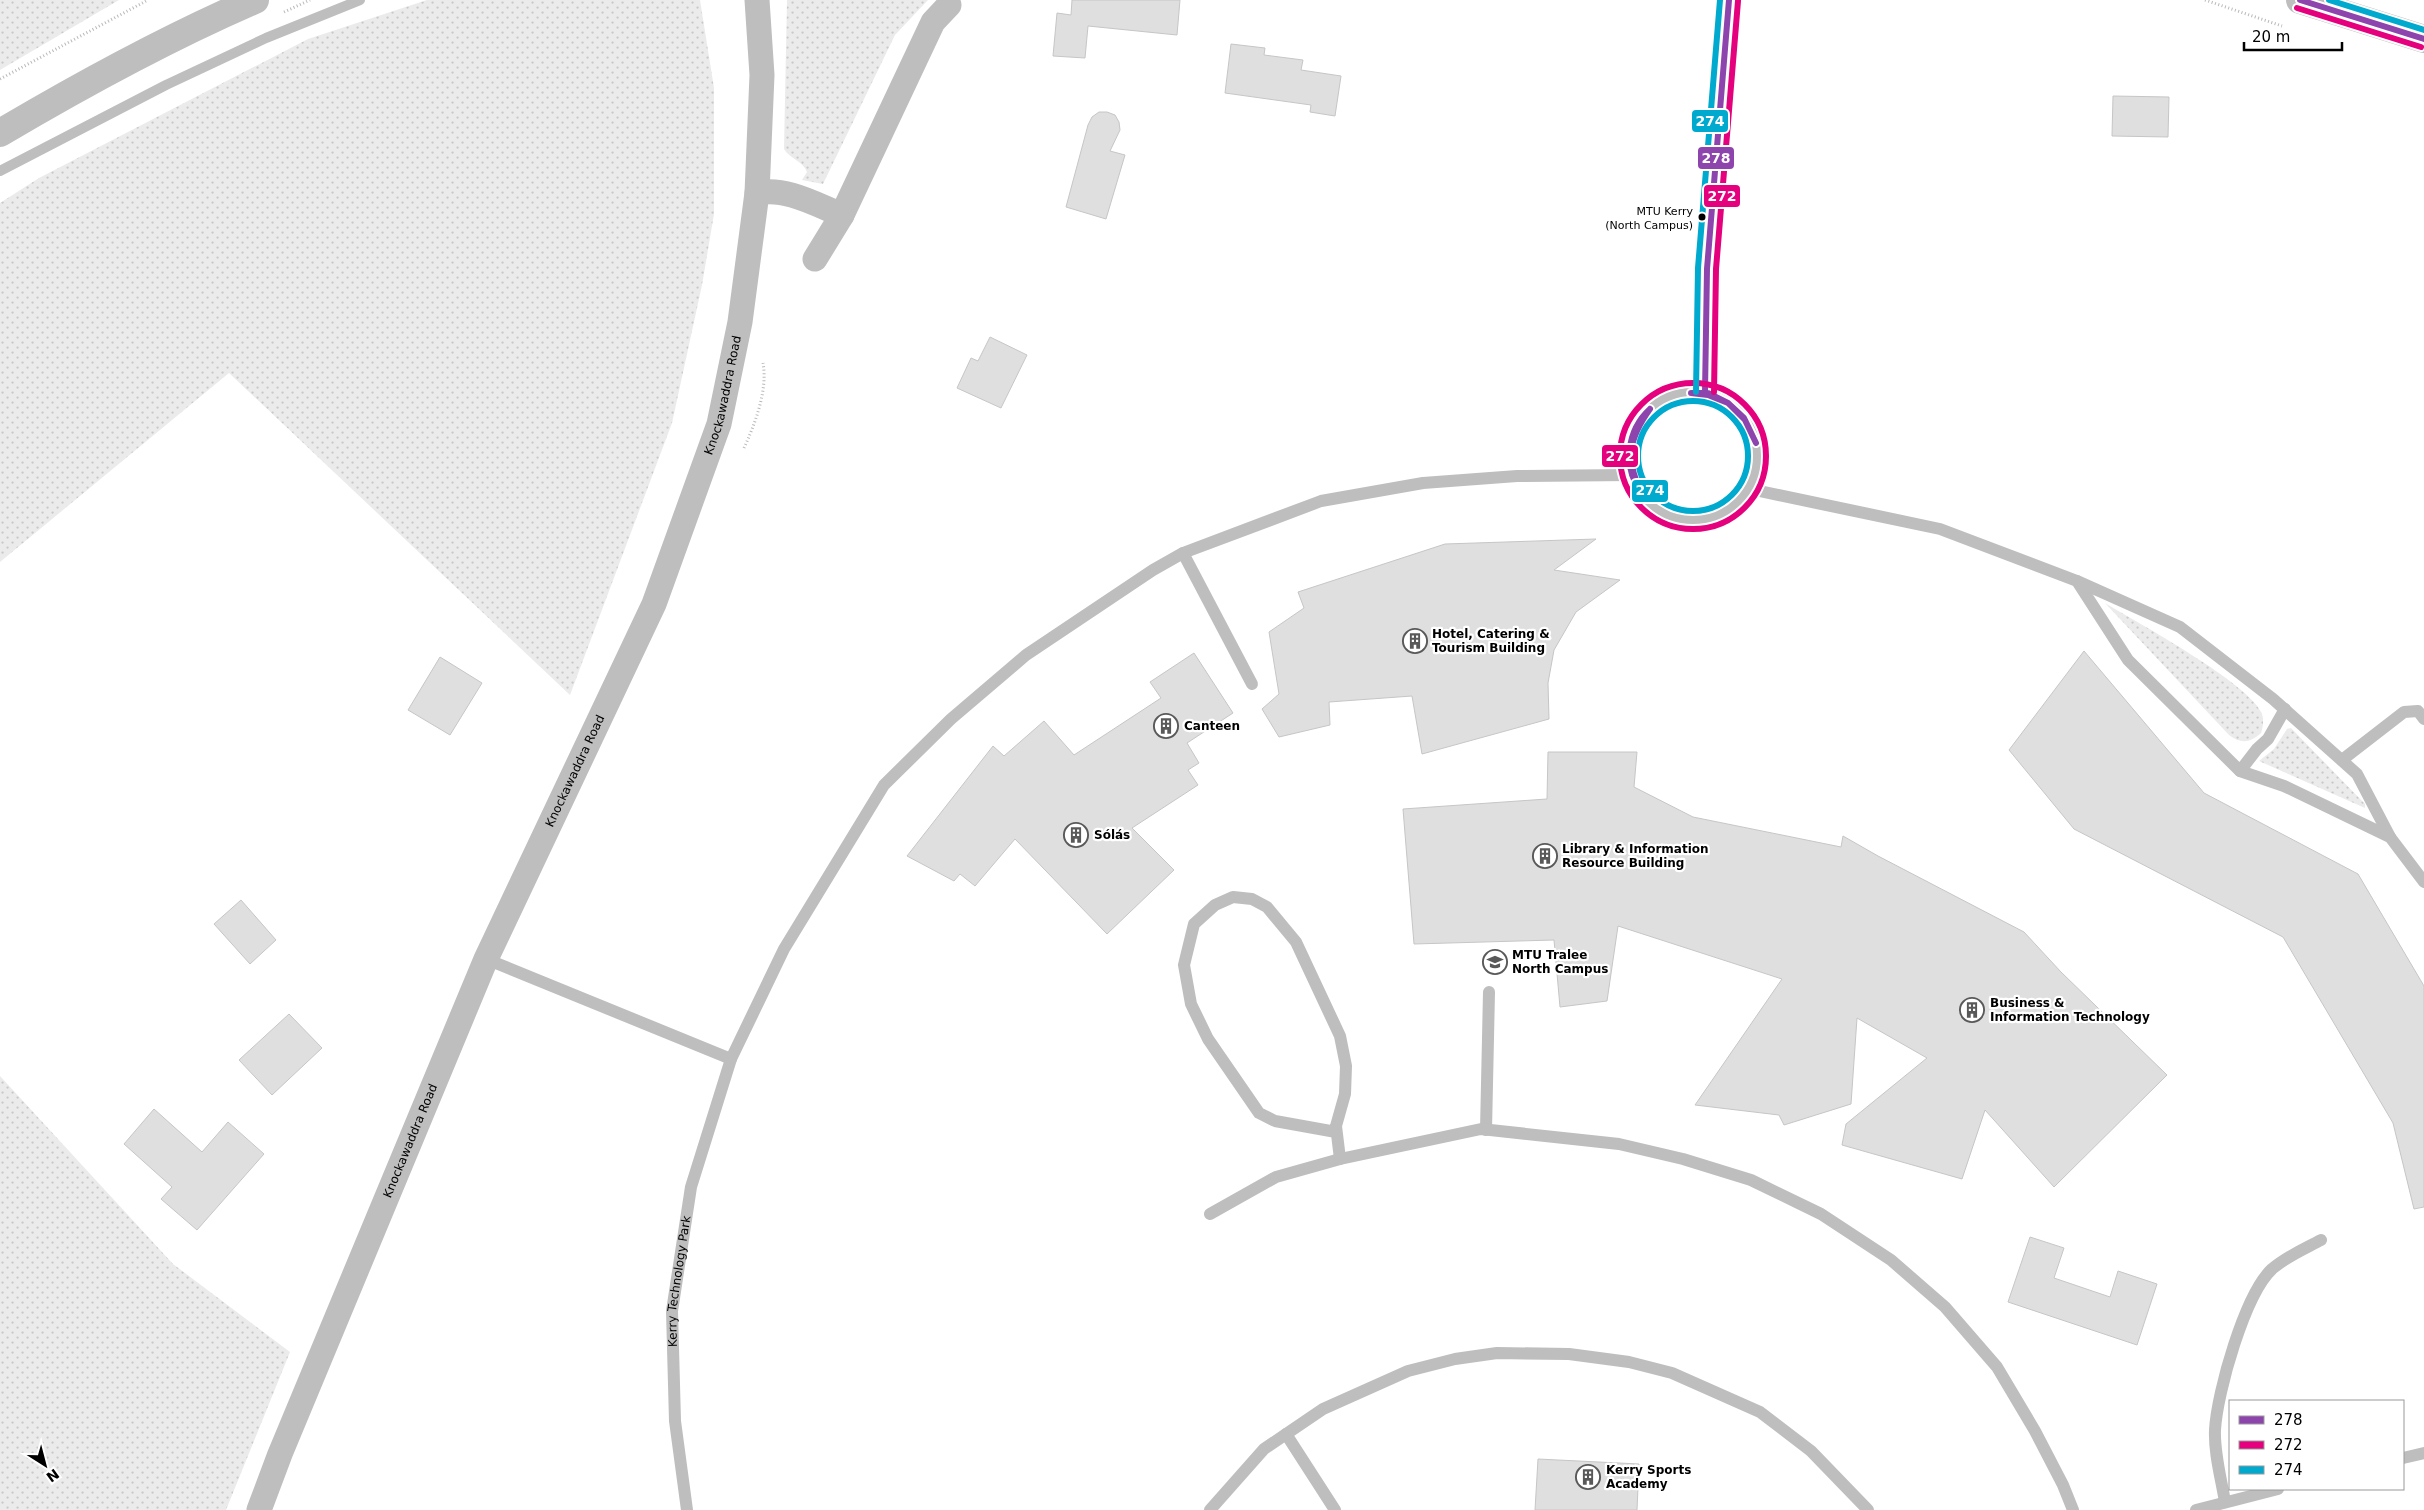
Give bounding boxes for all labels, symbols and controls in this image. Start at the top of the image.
scale bar [2244,20,2342,52]
text: 20 m [2252,28,2290,46]
line badge: 274 [1691,109,1729,133]
text: 274 [1695,113,1725,129]
line badge: 278 [1697,146,1735,170]
text: 278 [1701,150,1731,166]
line badge: 272 [1703,184,1741,208]
text: 272 [1707,188,1737,204]
place label: MTU Kerry (North Campus) [1605,205,1693,232]
marker: MTU Kerry (North Campus) [1697,212,1707,222]
street label: Knockawaddra Road [701,334,744,457]
line badge: 272 [1601,444,1639,468]
text: 272 [1605,448,1635,464]
line badge: 274 [1631,479,1669,503]
text: 274 [1635,482,1665,498]
place label: Hotel, Catering & Tourism Building [1432,627,1550,655]
building icon: Hotel, Catering & Tourism Building [1402,628,1428,654]
street label: Knockawaddra Road [543,713,607,829]
building icon: Canteen [1153,713,1179,739]
place label: Canteen [1184,719,1240,733]
building icon: Sólás [1063,822,1089,848]
place label: Sólás [1094,828,1130,842]
place label: Library & Information Resource Building [1562,842,1709,870]
building icon: Library & Information Resource Building [1532,843,1558,869]
place label: MTU Tralee North Campus [1512,948,1608,976]
school or university icon: MTU Tralee North Campus [1482,949,1508,975]
place label: Business & Information Technology [1990,996,2150,1024]
building icon: Business & Information Technology [1959,997,1985,1023]
street label: Knockawaddra Road [380,1082,440,1200]
street label: Kerry Technology Park [665,1215,694,1347]
legend [2229,1400,2404,1490]
text: 278 [2274,1411,2303,1429]
text: 272 [2274,1436,2303,1454]
north arrow [20,1440,70,1490]
text: 274 [2274,1461,2303,1479]
place label: Kerry Sports Academy [1606,1463,1691,1491]
building icon: Kerry Sports Academy [1575,1464,1601,1490]
text: N [43,1466,62,1485]

